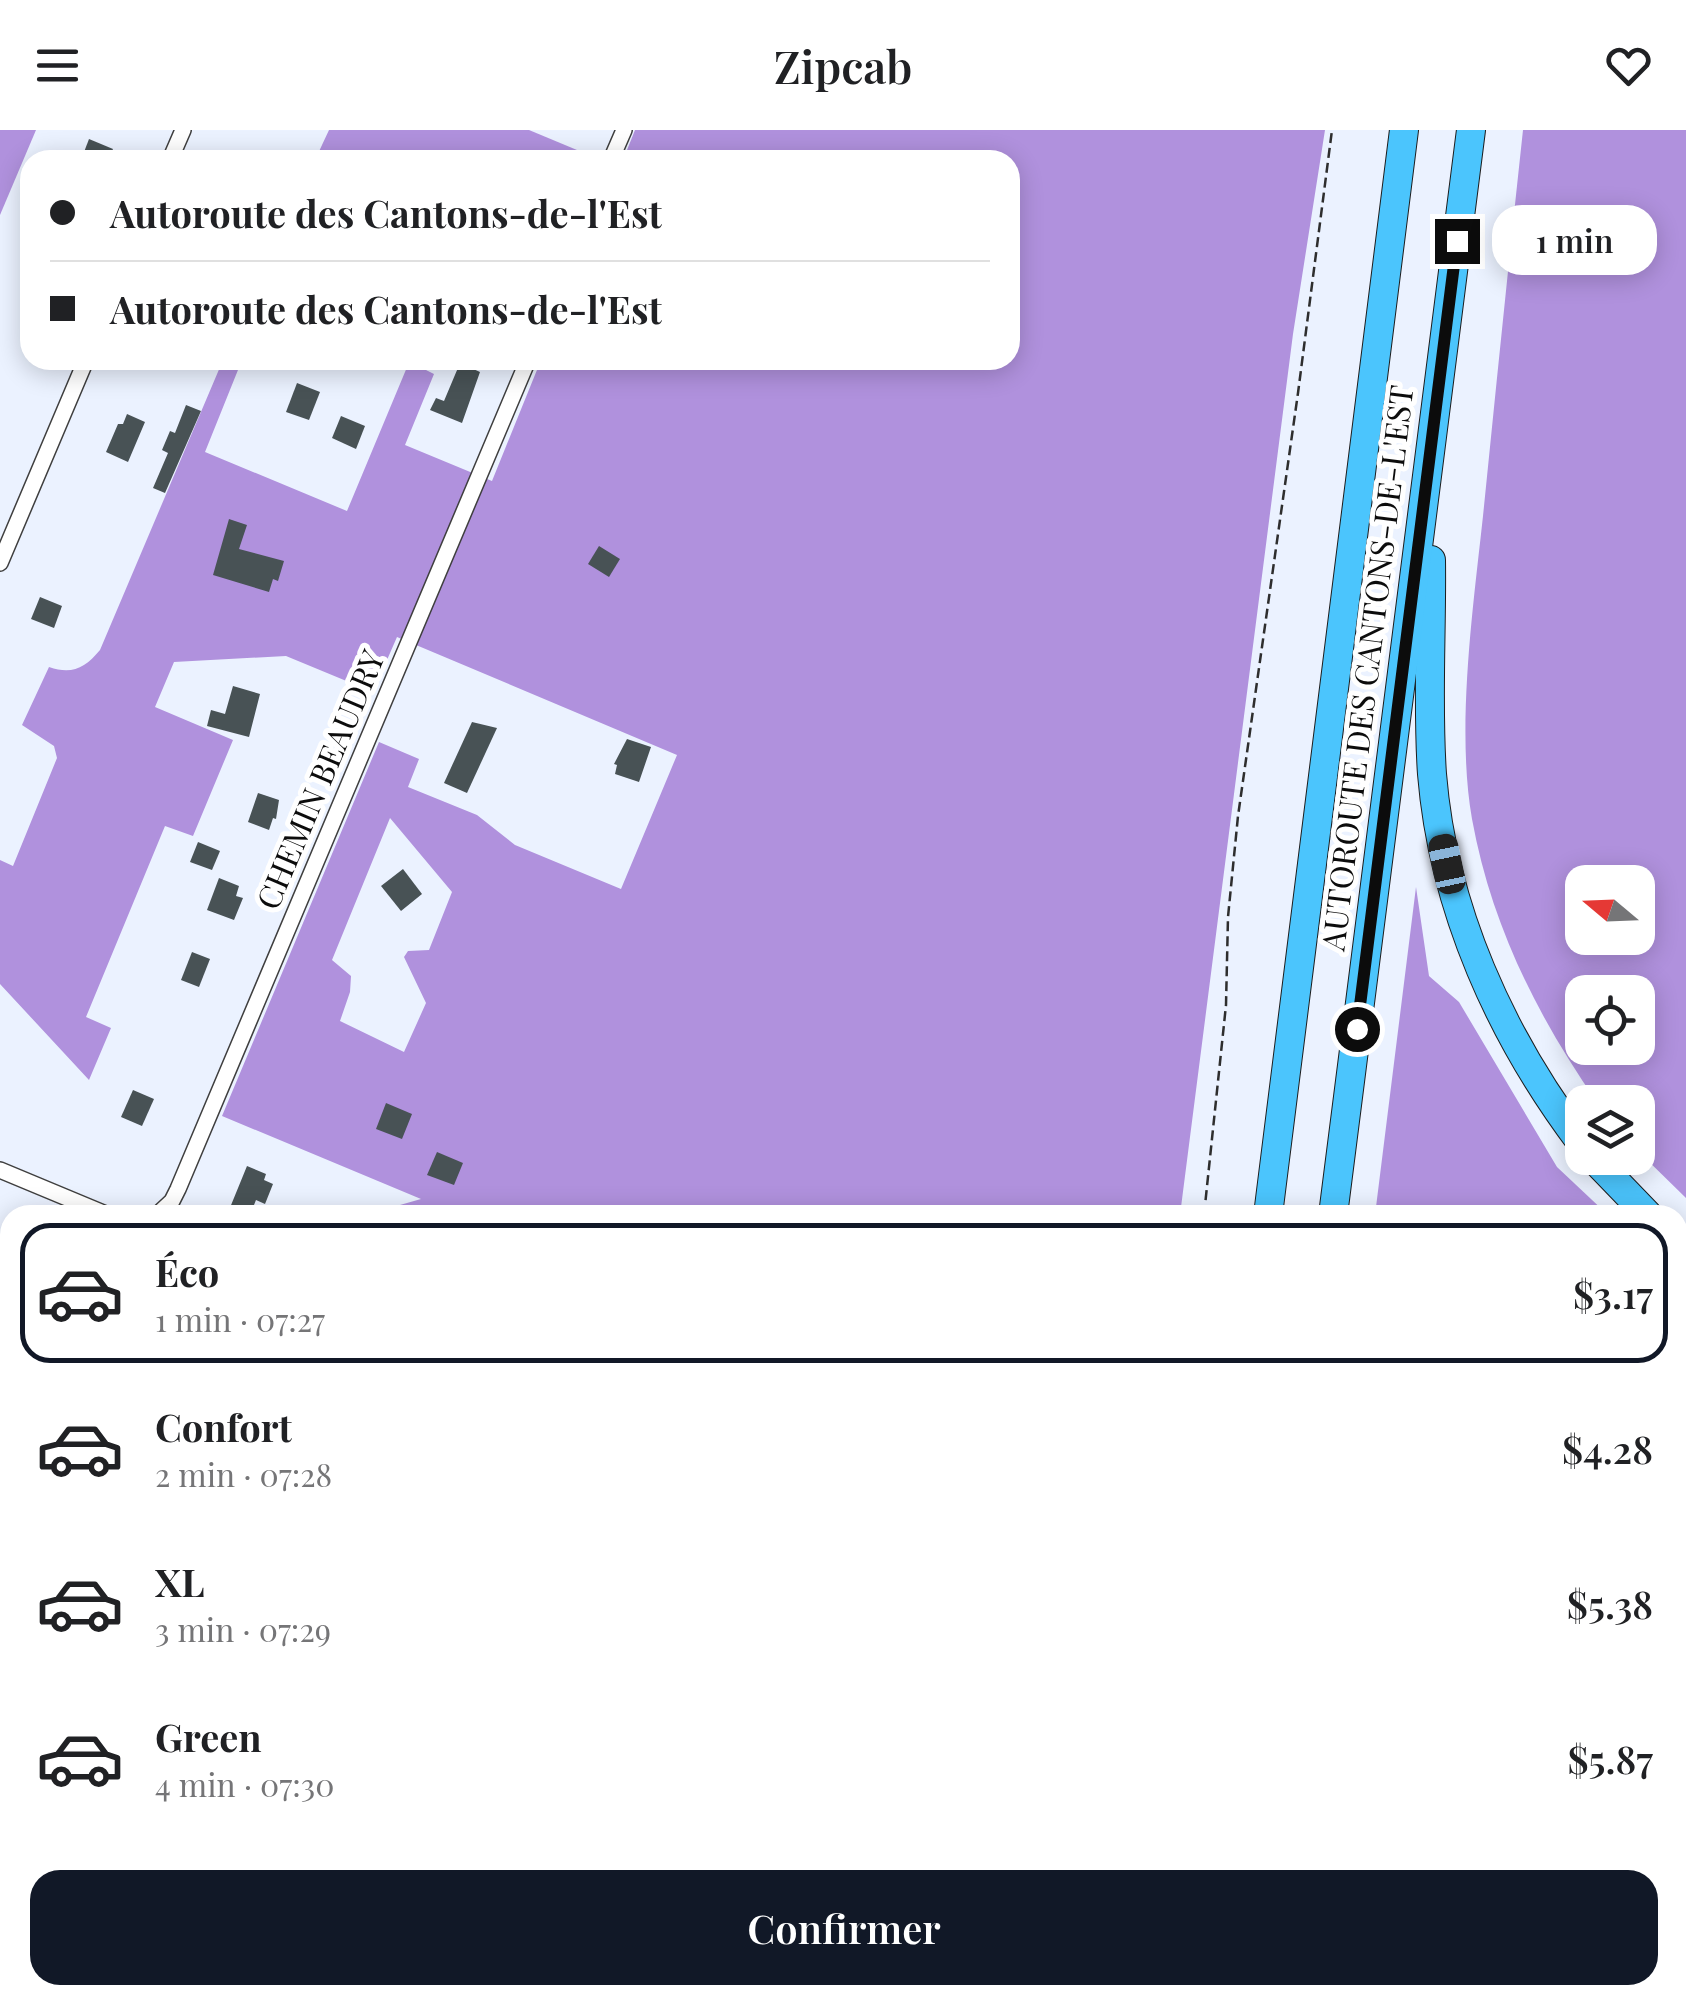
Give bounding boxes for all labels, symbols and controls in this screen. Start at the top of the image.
text: Zipcab [774,35,912,95]
icon: menu [30,38,85,93]
icon: heart [1601,38,1656,93]
text: Autoroute des Cantons-de-l'Est [110,187,662,238]
callout: 1 min [1492,206,1657,276]
text: 1 min [1536,218,1613,261]
route end [1435,219,1480,264]
text: Autoroute des Cantons-de-l'Est [110,283,662,334]
street label: AUTOROUTE DES CANTONS-DE-L'EST [1309,382,1422,954]
street label: CHEMIN BEAUDRY [245,643,393,915]
car [1426,832,1468,896]
north arrow [1565,865,1655,955]
map controls [1565,865,1655,1175]
button: locate [1565,975,1655,1065]
route start [1335,1007,1380,1052]
button: layers [1565,1085,1655,1175]
text: Éco [155,1246,219,1297]
icon: car [35,1248,125,1338]
text: $3.17 [1573,1268,1653,1319]
text: 1 min · 07:27 [155,1297,325,1340]
text: Confort [155,1401,292,1452]
icon: car [35,1403,125,1493]
text: $4.28 [1562,1423,1653,1474]
text: 2 min · 07:28 [155,1452,332,1495]
text: XL [155,1556,204,1607]
icon: car [35,1558,125,1648]
text: $5.38 [1567,1578,1653,1629]
text: 3 min · 07:29 [155,1607,331,1650]
text: Green [155,1711,262,1762]
icon: car [35,1713,125,1803]
text: $5.87 [1567,1733,1653,1784]
text: 4 min · 07:30 [155,1762,334,1805]
button: Confirmer [30,1870,1658,1985]

